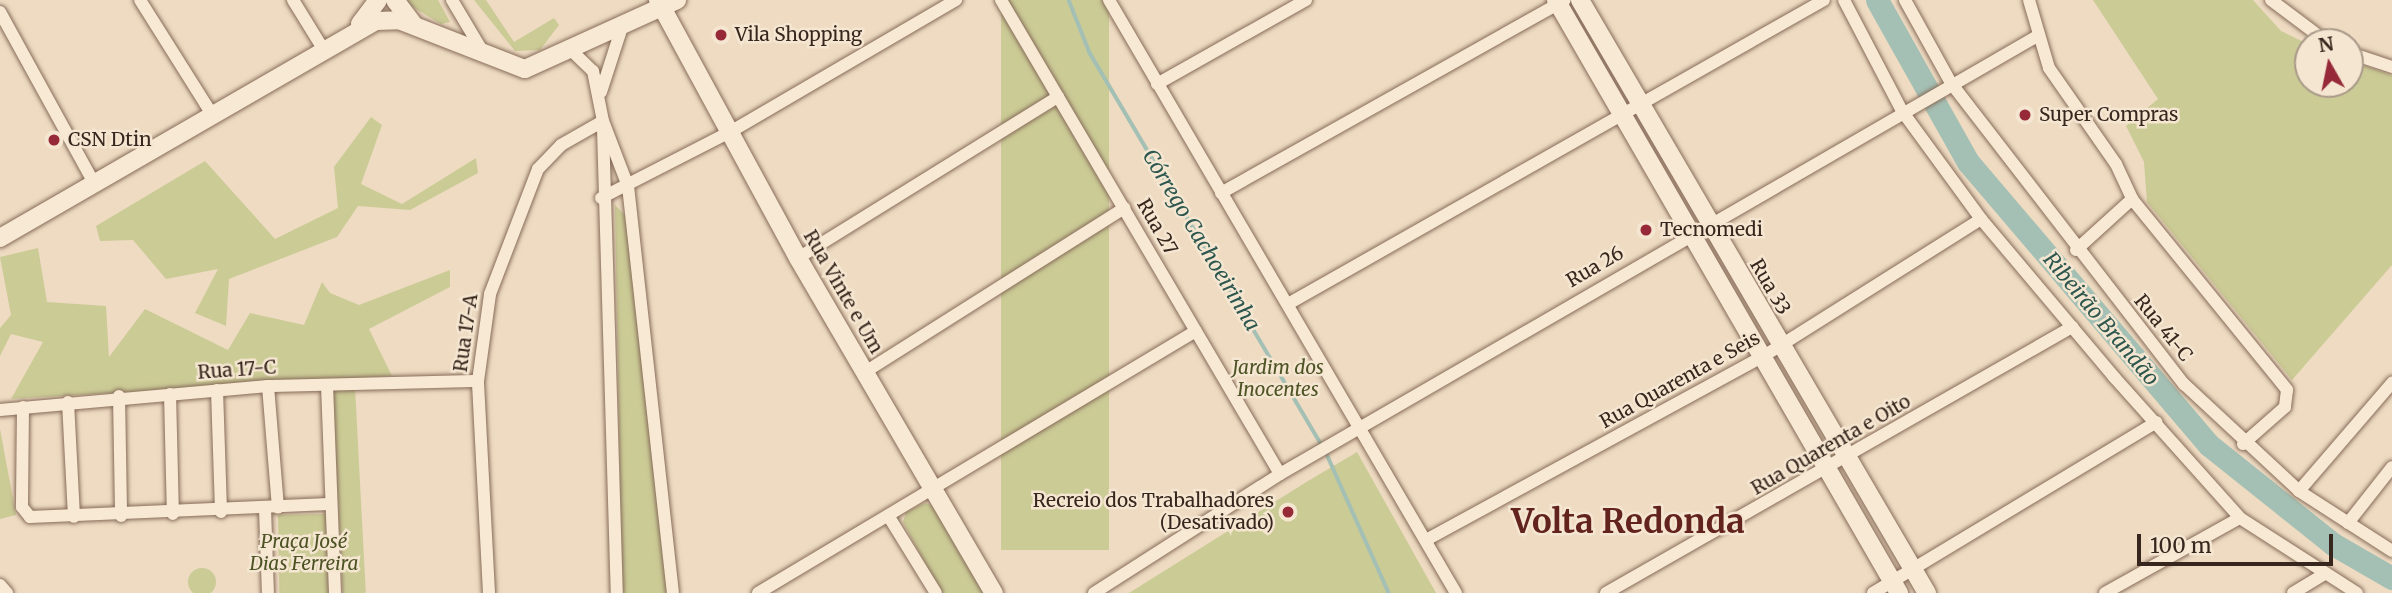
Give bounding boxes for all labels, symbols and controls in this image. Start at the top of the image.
place label: Vila Shopping [735,24,862,46]
marker: Vila Shopping [713,27,729,43]
north arrow [2294,28,2364,98]
text: N [2317,31,2335,57]
place label: Super Compras [2039,104,2178,126]
marker: Super Compras [2017,107,2033,123]
place label: CSN Dtin [68,129,152,151]
marker: CSN Dtin [46,132,62,148]
water label: Córrego Cachoeirinha [1137,145,1265,335]
street label: Rua 27 [1132,195,1182,259]
place label: Tecnomedi [1660,219,1763,241]
marker: Tecnomedi [1638,222,1654,238]
street label: Rua Vinte e Um [798,226,888,358]
street label: Rua 26 [1563,242,1627,292]
water label: Ribeirão Brandão [2038,247,2164,391]
street label: Rua 33 [1745,255,1795,319]
street label: Rua 41-C [2129,290,2197,366]
street label: Rua 17-A [449,292,483,374]
street label: Rua Quarenta e Seis [1596,327,1764,433]
street label: Rua 17-C [197,356,277,384]
park label: Jardim dos Inocentes [1232,357,1324,401]
street label: Rua Quarenta e Oito [1747,390,1915,500]
place label: Recreio dos Trabalhadores (Desativado) [1033,490,1274,534]
district label: Volta Redonda [1511,502,1745,542]
marker: Recreio dos Trabalhadores (Desativado) [1280,504,1296,520]
scale bar [2140,520,2336,564]
park label: Praça José Dias Ferreira [250,531,358,575]
text: 100 m [2150,532,2212,559]

